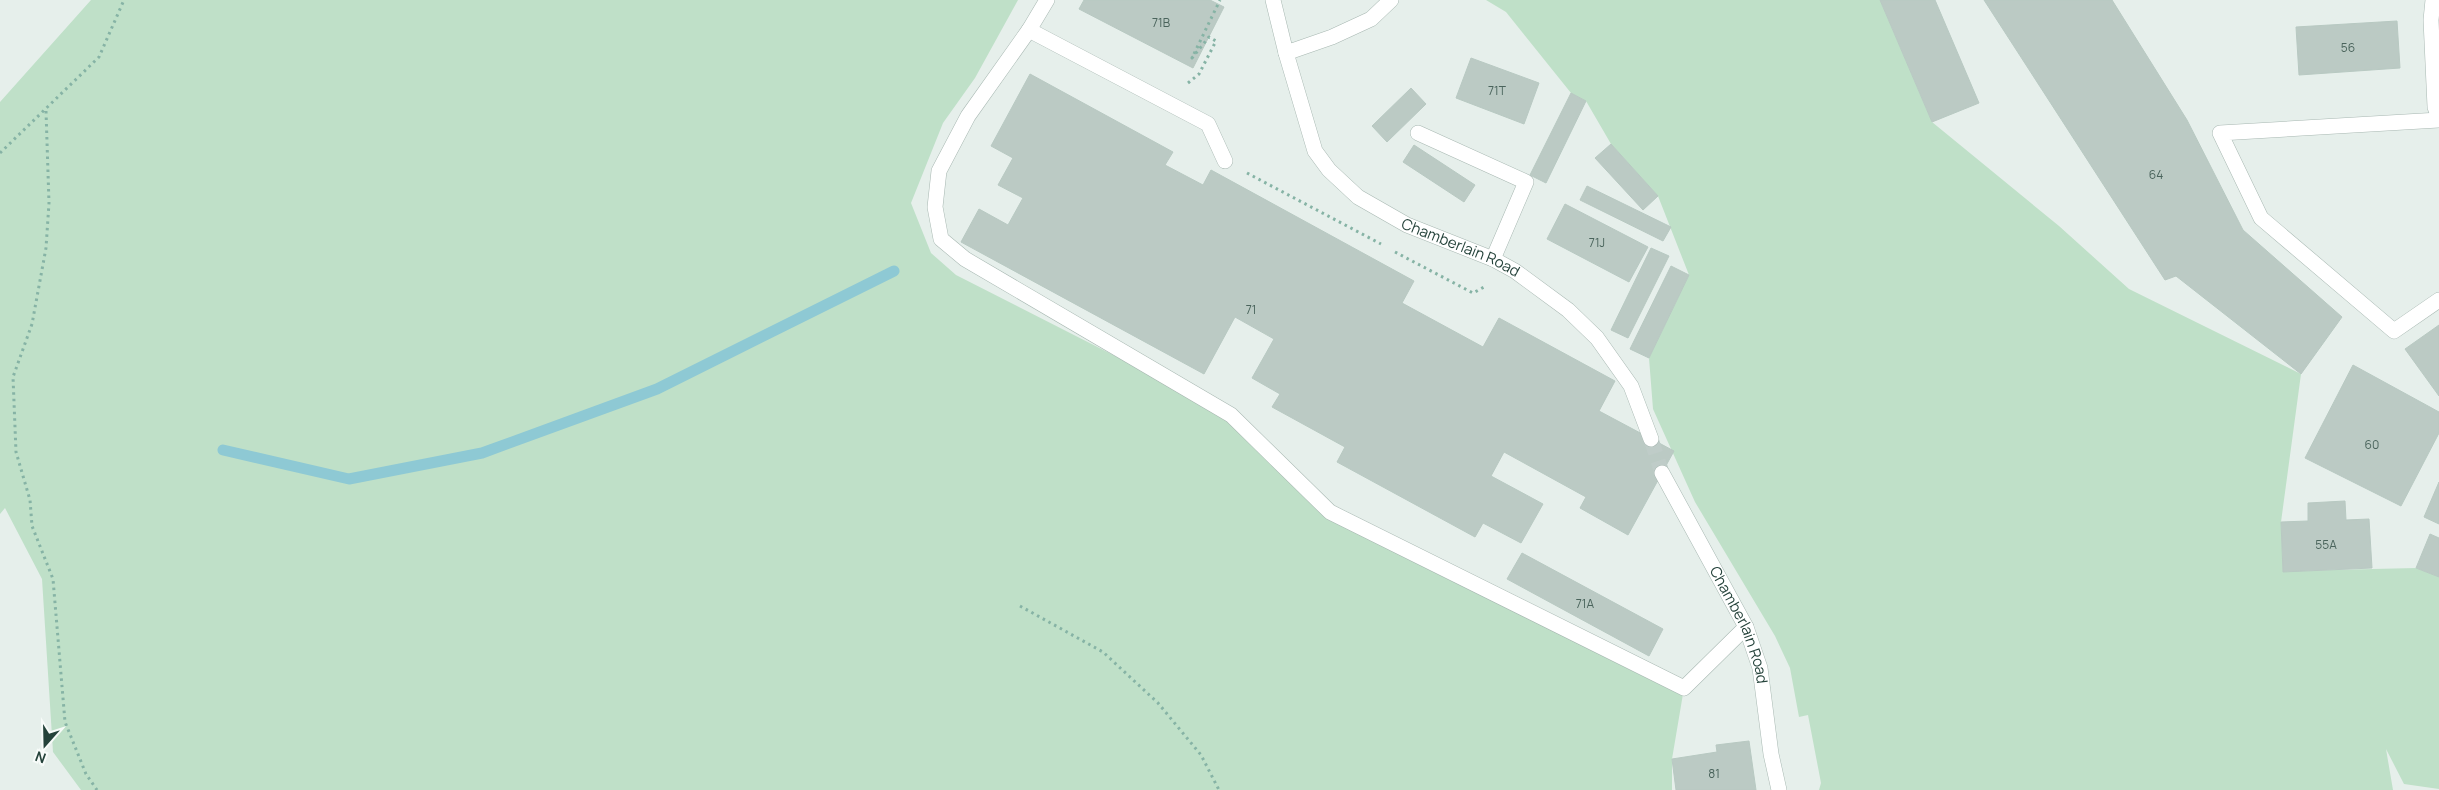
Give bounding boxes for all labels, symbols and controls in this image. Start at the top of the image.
house number: 71B [1152,14,1170,31]
house number: 56 [2341,39,2355,56]
house number: 71T [1488,82,1507,99]
house number: 64 [2149,166,2163,183]
street label: Chamberlain Road [1398,213,1524,282]
house number: 71J [1589,234,1605,251]
house number: 71 [1246,301,1256,318]
house number: 60 [2365,436,2379,453]
house number: 55A [2315,536,2337,553]
street label: Chamberlain Road [1705,562,1773,685]
house number: 71A [1576,595,1595,612]
north arrow [20,720,70,770]
text: N [32,747,48,768]
house number: 81 [1708,765,1720,782]

